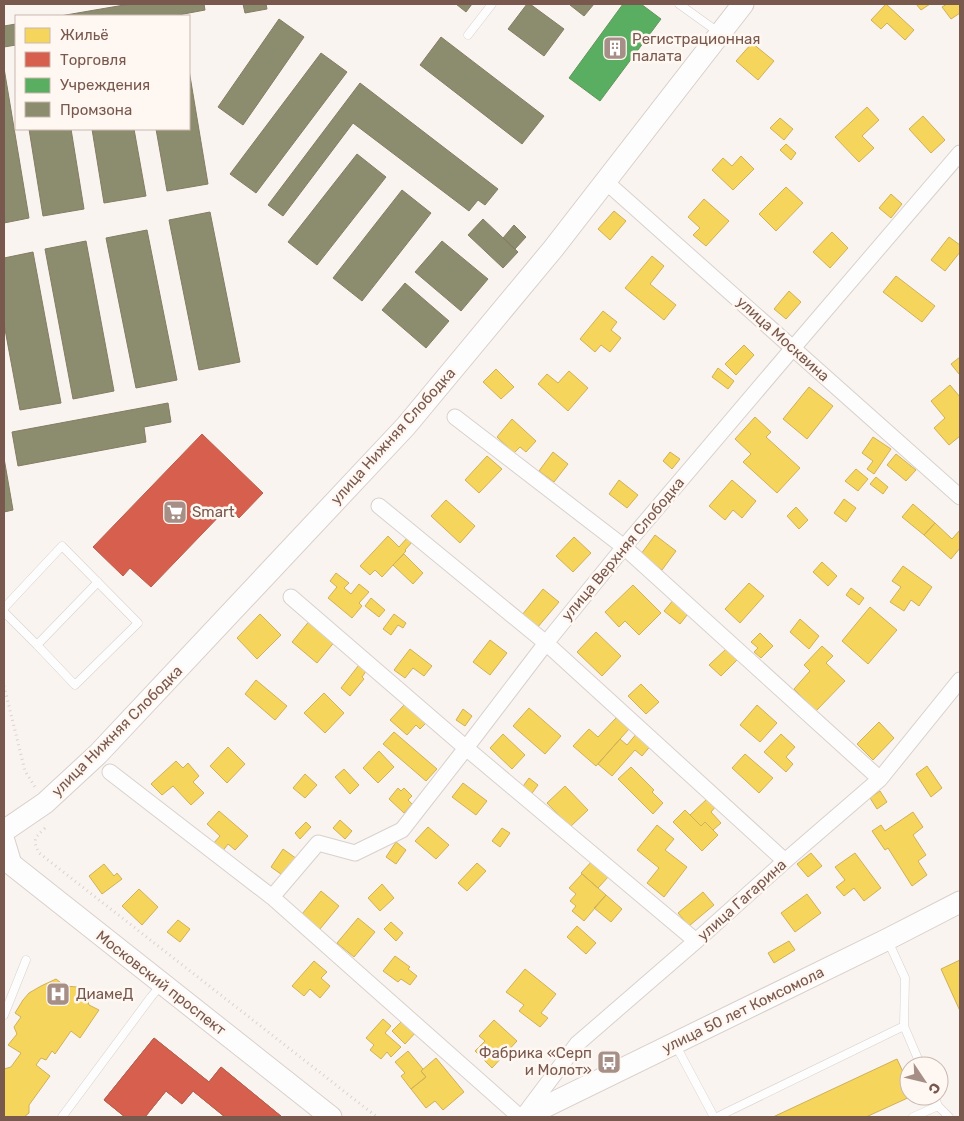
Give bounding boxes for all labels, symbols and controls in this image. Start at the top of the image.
legend [15,15,190,130]
text: Жильё [60,26,109,44]
place label: Регистрационная палата [632,30,761,65]
building icon: Регистрационная палата [602,35,628,61]
text: Торговля [60,51,126,69]
text: Учреждения [60,76,150,94]
text: Промзона [60,101,132,119]
street label: улица Москвина [733,293,833,385]
street label: улица Нижняя Слободка [327,364,459,508]
street label: улица Верхняя Слободка [558,474,688,624]
supermarket icon: Smart [162,499,188,525]
place label: Smart [192,503,235,521]
street label: улица Нижняя Слободка [48,662,186,800]
street label: улица Гагарина [694,855,790,945]
street label: Московский проспект [93,927,230,1039]
street label: улица 50 лет Комсомола [659,963,827,1057]
hospital icon: ДиамеД [45,981,71,1007]
place label: ДиамеД [76,985,134,1003]
place label: Фабрика «Серп и Молот» [479,1044,592,1079]
bus stop icon: Фабрика «Серп и Молот» [596,1049,622,1075]
north arrow [899,1056,949,1106]
text: С [924,1079,944,1097]

